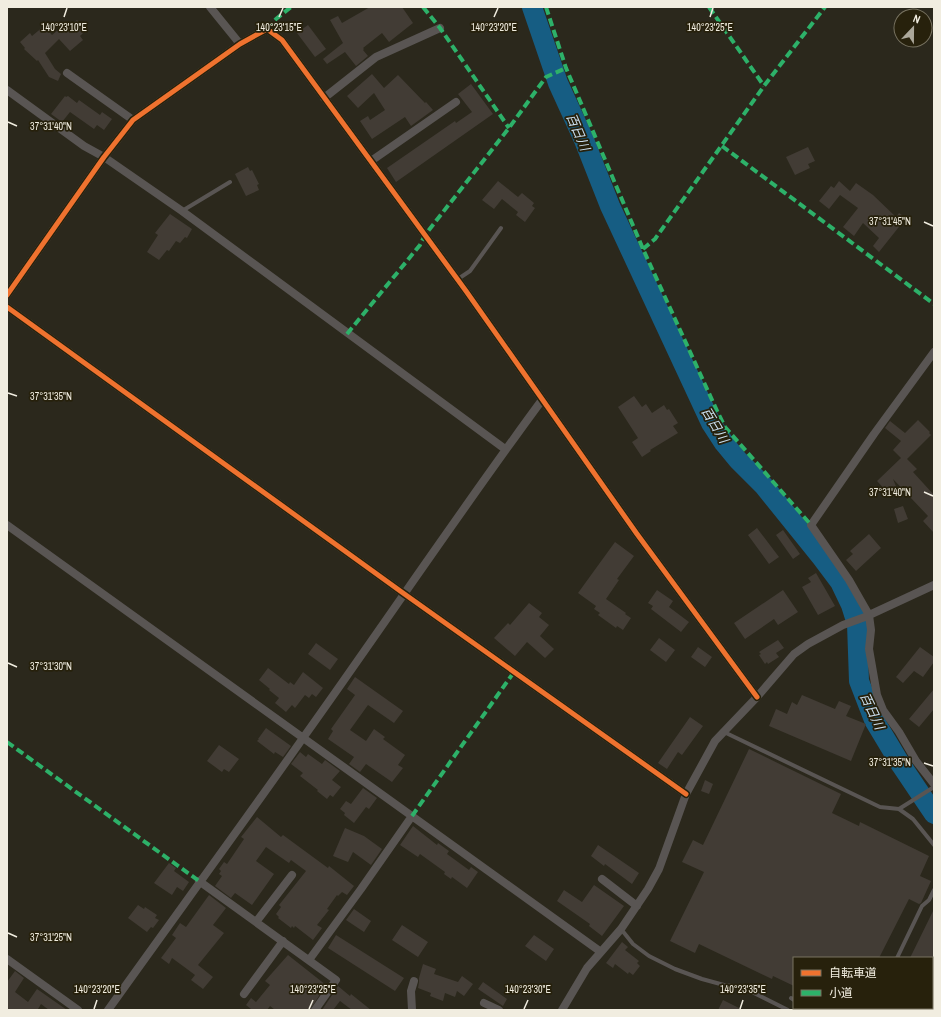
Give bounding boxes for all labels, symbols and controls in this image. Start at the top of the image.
north arrow [893,8,933,48]
text: N [911,11,922,26]
text: 140°23'10"E [41,21,87,34]
text: 140°23'15"E [256,21,302,34]
text: 140°23'20"E [471,21,517,34]
text: 140°23'25"E [687,21,733,34]
water label: 百日川 [563,111,594,155]
text: 37°31'40"N [30,120,72,133]
text: 37°31'45"N [869,215,911,228]
text: 37°31'35"N [30,390,72,403]
water label: 百日川 [698,404,733,448]
text: 37°31'40"N [869,486,911,499]
text: 37°31'30"N [30,660,72,673]
water label: 百日川 [856,690,889,734]
text: 37°31'35"N [869,756,911,769]
text: 37°31'25"N [30,931,72,944]
legend [793,957,933,1009]
text: 自転車道 [829,965,877,981]
text: 140°23'20"E [74,983,120,996]
text: 140°23'25"E [290,983,336,996]
text: 140°23'30"E [505,983,551,996]
text: 140°23'35"E [720,983,766,996]
text: 小道 [829,985,853,1001]

